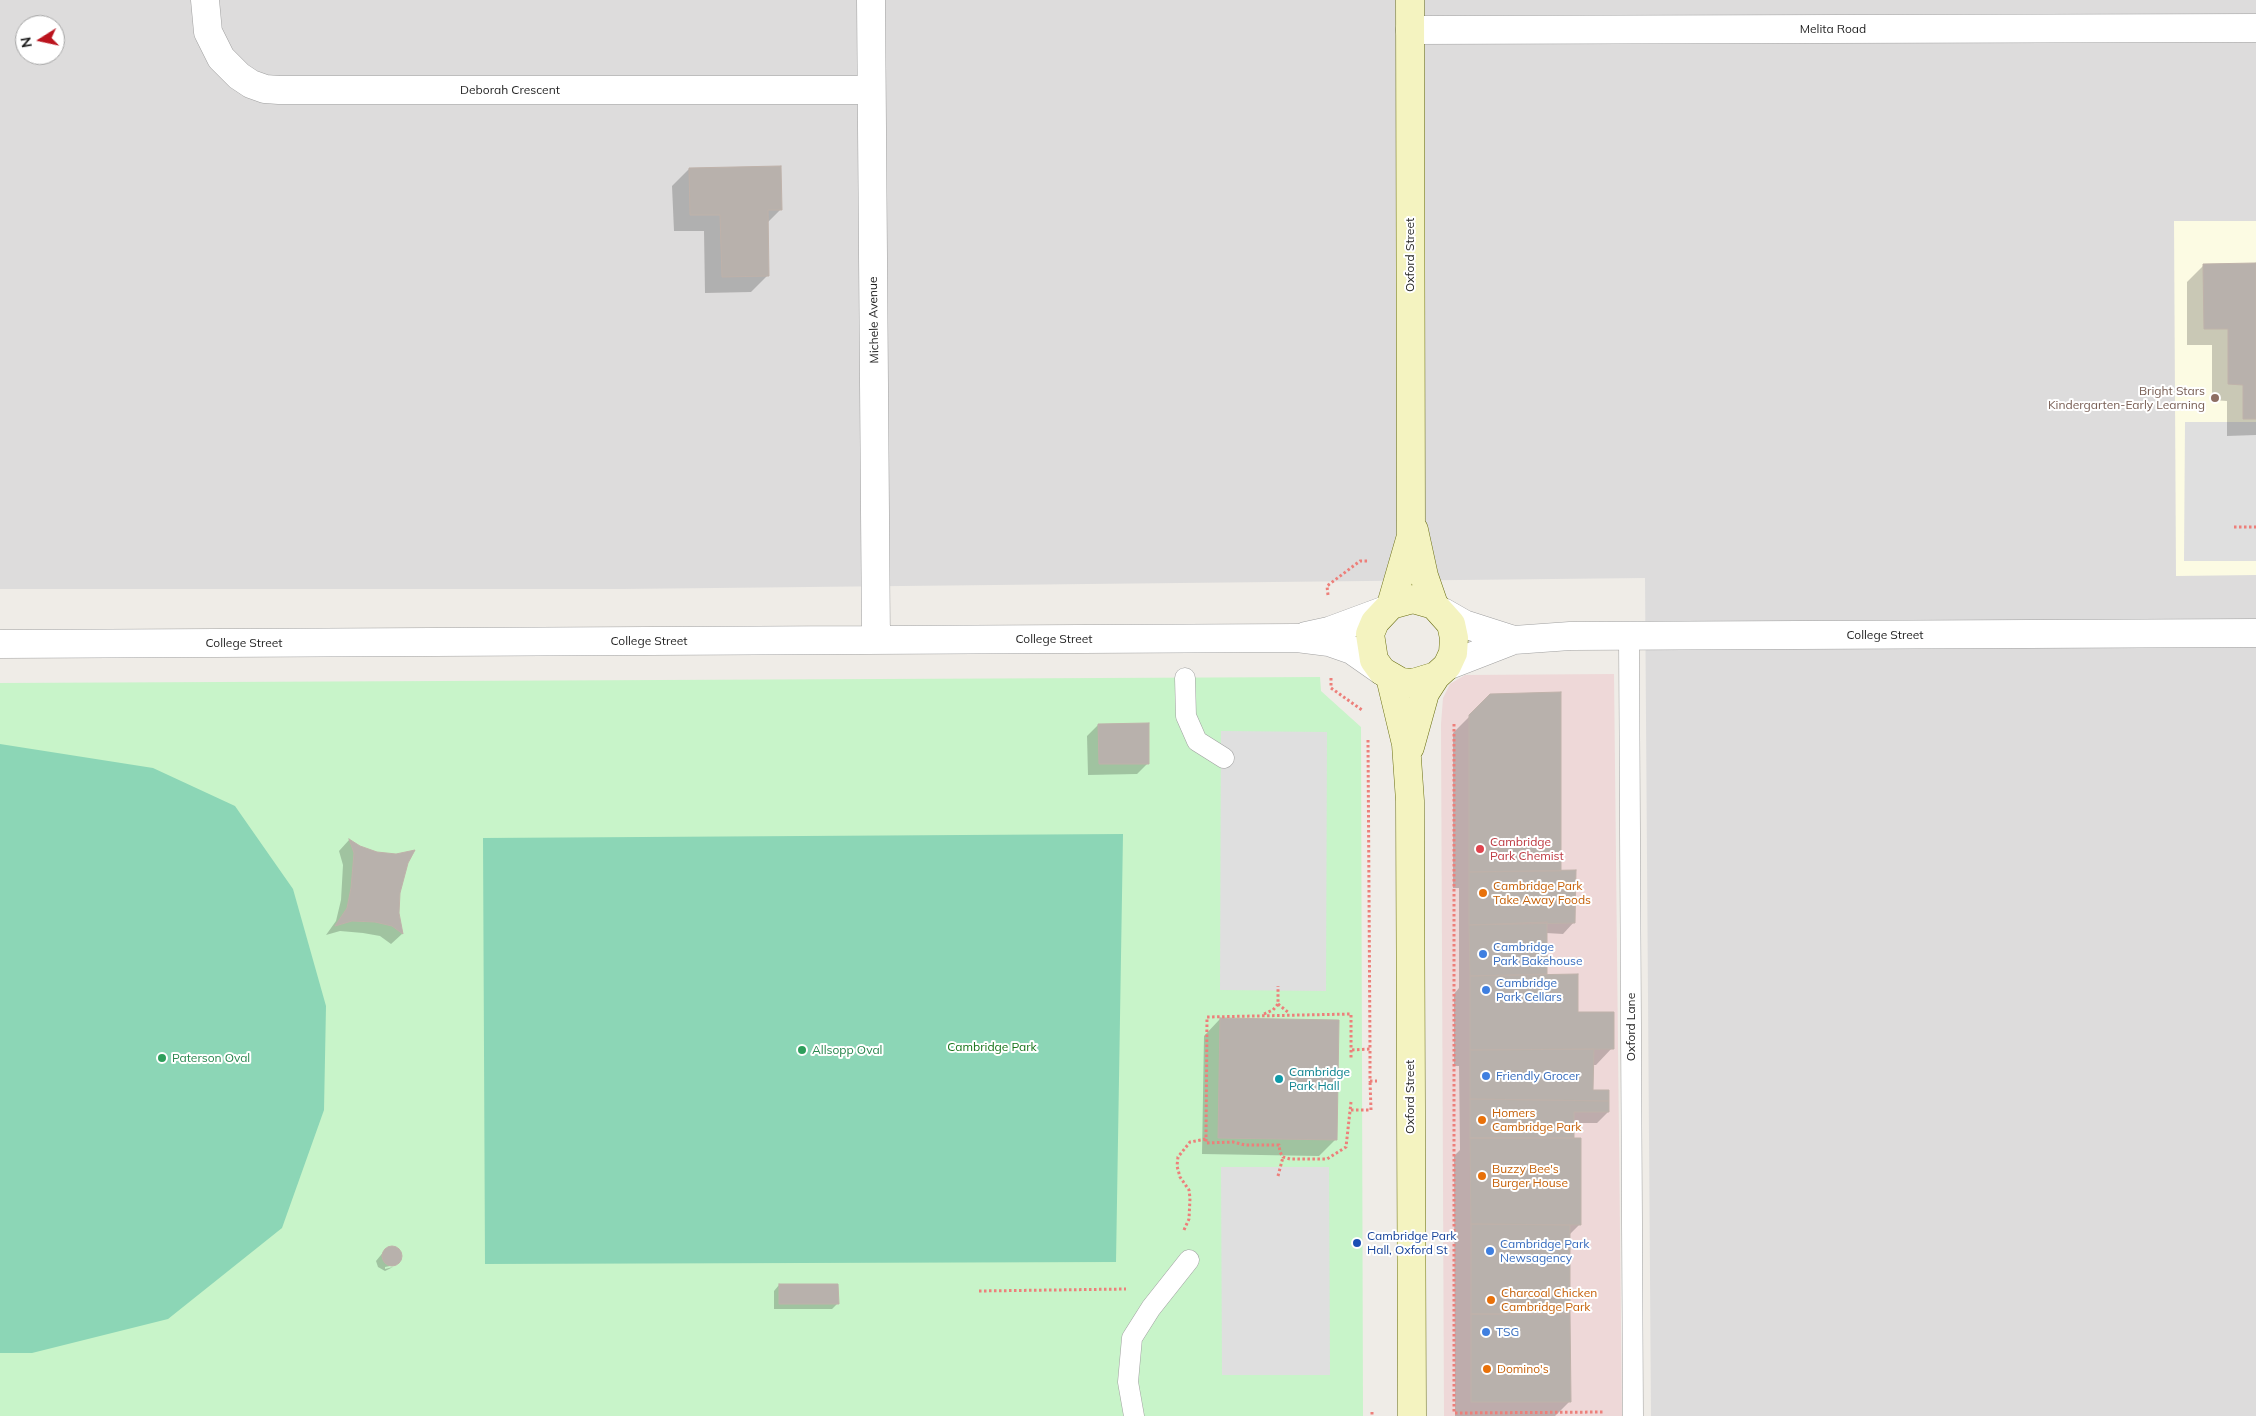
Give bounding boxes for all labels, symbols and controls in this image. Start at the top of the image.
north arrow [15,15,65,65]
street label: Melita Road [1800,22,1866,36]
text: N [16,36,36,49]
street label: Deborah Crescent [460,83,560,97]
street label: Oxford Street [1403,218,1417,292]
street label: Michele Avenue [866,276,882,364]
place label: Bright Stars Kindergarten-Early Learning [2048,384,2205,412]
marker: Bright Stars Kindergarten-Early Learning [2209,392,2221,404]
street label: College Street [1847,628,1923,642]
street label: College Street [1016,632,1092,646]
street label: College Street [611,634,687,648]
street label: College Street [206,636,282,650]
place label: Cambridge Park Chemist [1490,835,1564,863]
marker: Cambridge Park Chemist [1474,843,1486,855]
place label: Cambridge Park Take Away Foods [1493,879,1591,907]
marker: Cambridge Park Take Away Foods [1477,887,1489,899]
place label: Cambridge Park Bakehouse [1493,940,1583,968]
marker: Cambridge Park Bakehouse [1477,948,1489,960]
place label: Cambridge Park Cellars [1496,976,1562,1004]
marker: Cambridge Park Cellars [1480,984,1492,996]
street label: Oxford Lane [1624,993,1638,1061]
park label: Cambridge Park [947,1040,1037,1054]
place label: Allsopp Oval [812,1043,882,1057]
marker: Allsopp Oval [796,1044,808,1056]
place label: Paterson Oval [172,1051,250,1065]
marker: Paterson Oval [156,1052,168,1064]
street label: Oxford Street [1403,1060,1417,1134]
place label: Cambridge Park Hall [1289,1065,1350,1093]
place label: Friendly Grocer [1496,1069,1580,1083]
marker: Friendly Grocer [1480,1070,1492,1082]
marker: Cambridge Park Hall [1273,1073,1285,1085]
place label: Homers Cambridge Park [1492,1106,1582,1134]
marker: Homers Cambridge Park [1476,1114,1488,1126]
place label: Buzzy Bee's Burger House [1492,1162,1568,1190]
marker: Buzzy Bee's Burger House [1476,1170,1488,1182]
place label: Cambridge Park Hall, Oxford St [1367,1229,1457,1257]
marker: Cambridge Park Hall, Oxford St [1351,1237,1363,1249]
place label: Cambridge Park Newsagency [1500,1237,1590,1265]
marker: Cambridge Park Newsagency [1484,1245,1496,1257]
place label: Charcoal Chicken Cambridge Park [1501,1286,1597,1314]
marker: Charcoal Chicken Cambridge Park [1485,1294,1497,1306]
place label: TSG [1496,1325,1519,1339]
marker: TSG [1480,1326,1492,1338]
place label: Domino's [1497,1362,1549,1376]
marker: Domino's [1481,1363,1493,1375]

